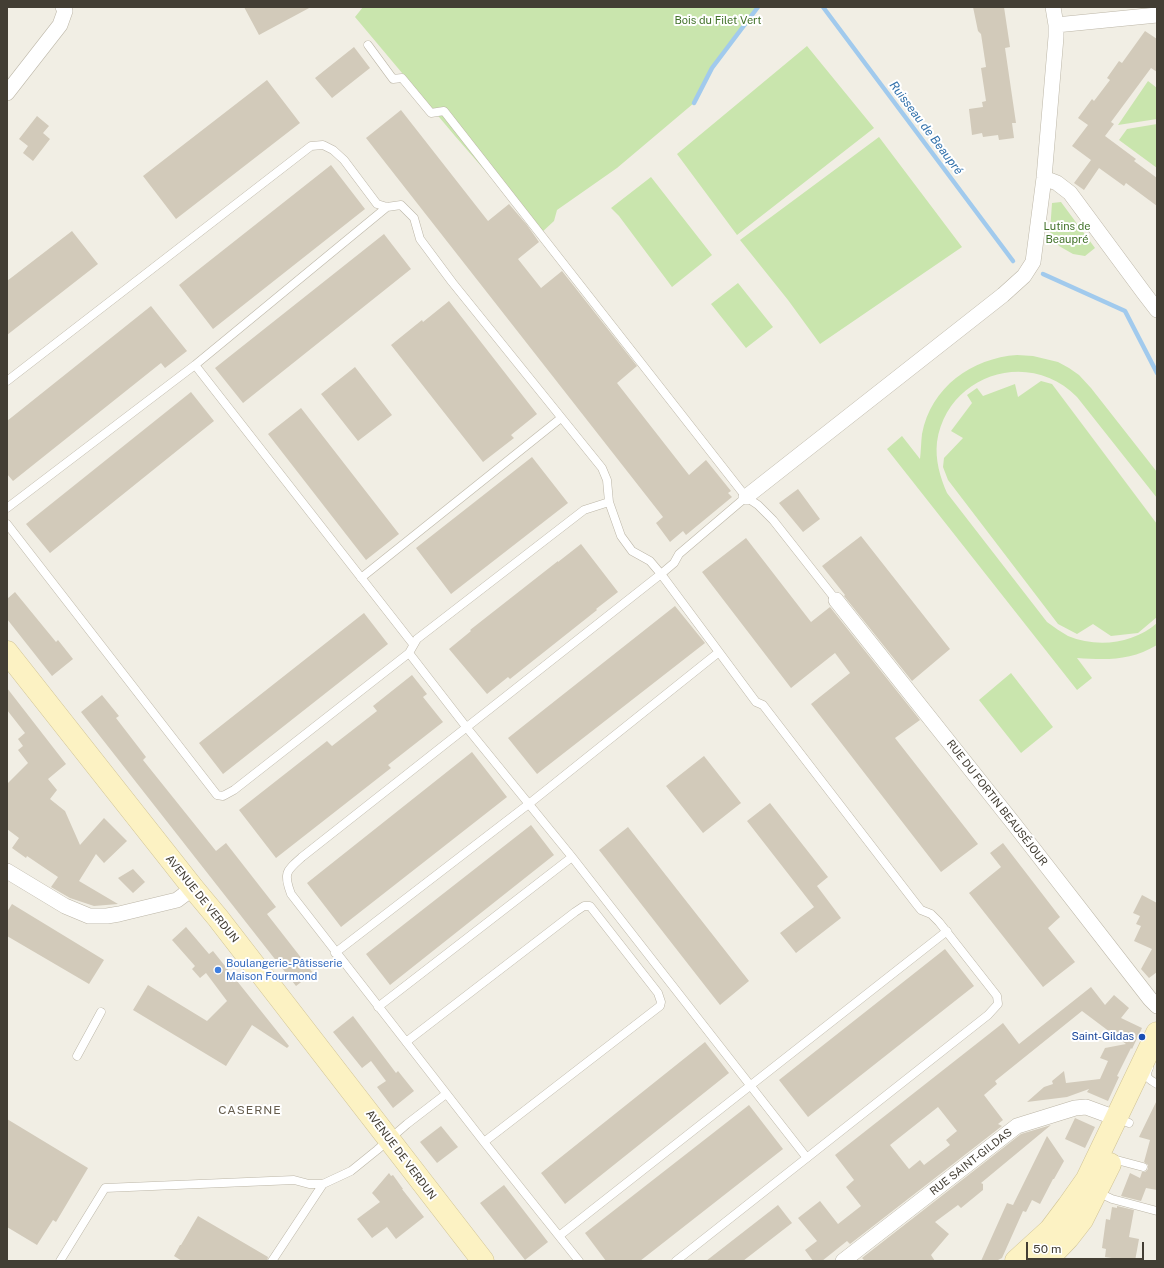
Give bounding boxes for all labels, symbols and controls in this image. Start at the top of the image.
park label: Bois du Filet Vert [674,14,762,28]
water label: Ruisseau de Beaupré [886,78,966,178]
park label: Lutins de Beaupré [1043,220,1091,246]
street label: RUE DU FORTIN BEAUSÉJOUR [944,737,1050,869]
street label: AVENUE DE VERDUN [163,853,241,945]
place label: Boulangerie-Pâtisserie Maison Fourmond [226,957,343,983]
marker: Boulangerie-Pâtisserie Maison Fourmond [213,965,223,975]
place label: Saint-Gildas [1071,1030,1134,1044]
marker: Saint-Gildas [1137,1032,1147,1042]
district label: CASERNE [218,1103,282,1117]
street label: AVENUE DE VERDUN [363,1108,439,1202]
street label: RUE SAINT-GILDAS [927,1126,1015,1198]
scale bar [1028,1234,1146,1260]
text: 50 m [1033,1242,1061,1256]

